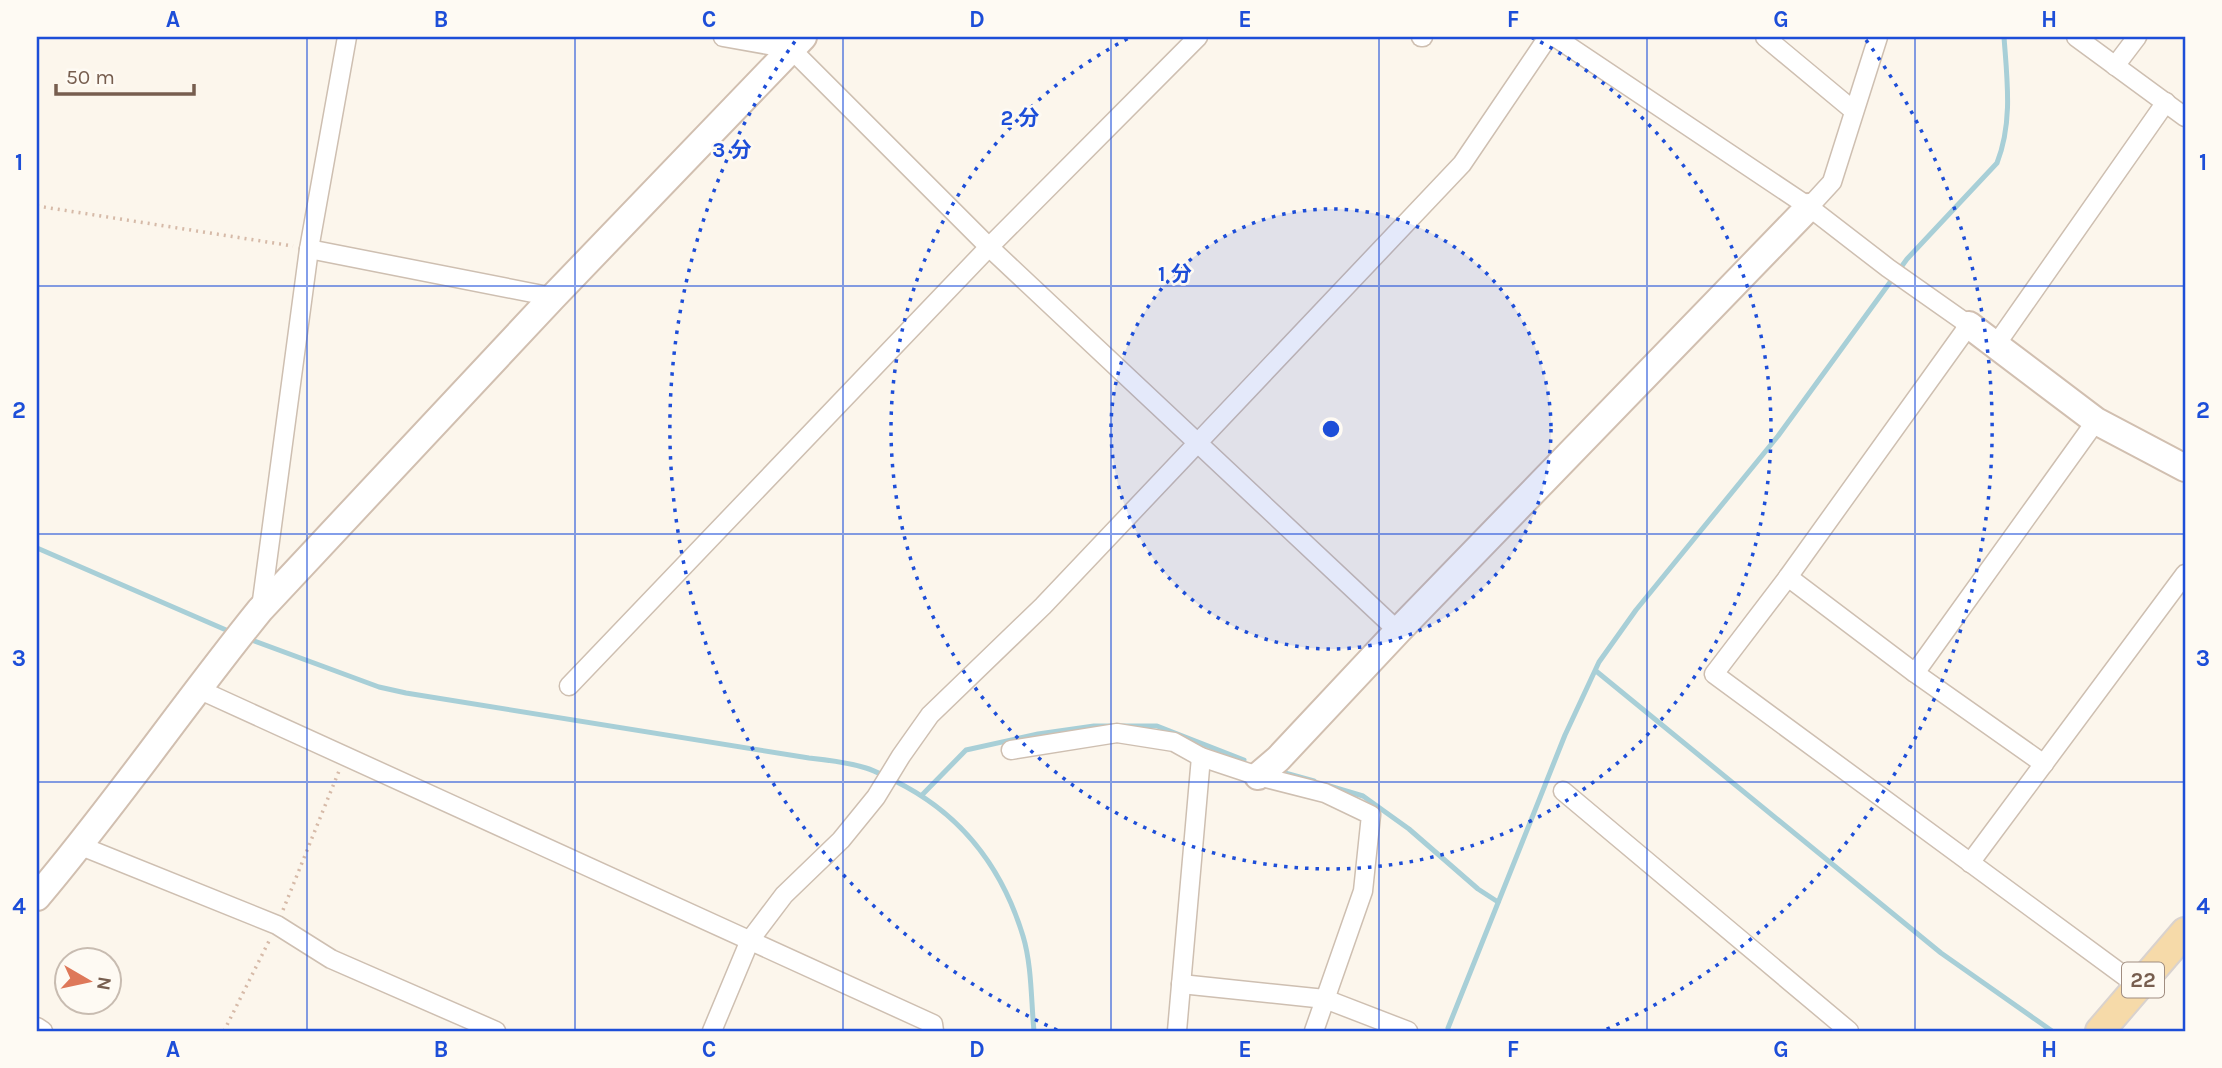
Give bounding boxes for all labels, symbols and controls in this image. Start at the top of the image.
text: A [166,6,180,33]
text: B [434,6,448,33]
text: C [702,6,716,33]
text: D [969,6,985,33]
text: E [1238,6,1252,33]
text: F [1507,6,1519,33]
text: G [1773,6,1789,33]
text: H [2041,6,2057,33]
scale bar [56,52,194,96]
text: 50 m [66,65,115,89]
text: 2 分 [1000,106,1040,130]
text: 3 分 [712,138,752,162]
text: 1 [15,149,23,176]
text: 1 [2199,149,2207,176]
text: 1 分 [1158,262,1192,286]
text: 2 [12,397,26,424]
text: 2 [2196,397,2210,424]
centre of rings [1319,417,1343,441]
text: 3 [12,645,26,672]
text: 3 [2196,645,2210,672]
text: 4 [12,893,26,920]
text: 4 [2196,893,2210,920]
north arrow [52,946,122,1016]
road number: 22 [2122,962,2164,998]
text: N [92,975,116,992]
text: A [166,1036,180,1063]
text: B [434,1036,448,1063]
text: C [702,1036,716,1063]
text: D [969,1036,985,1063]
text: E [1238,1036,1252,1063]
text: F [1507,1036,1519,1063]
text: G [1773,1036,1789,1063]
text: H [2041,1036,2057,1063]

